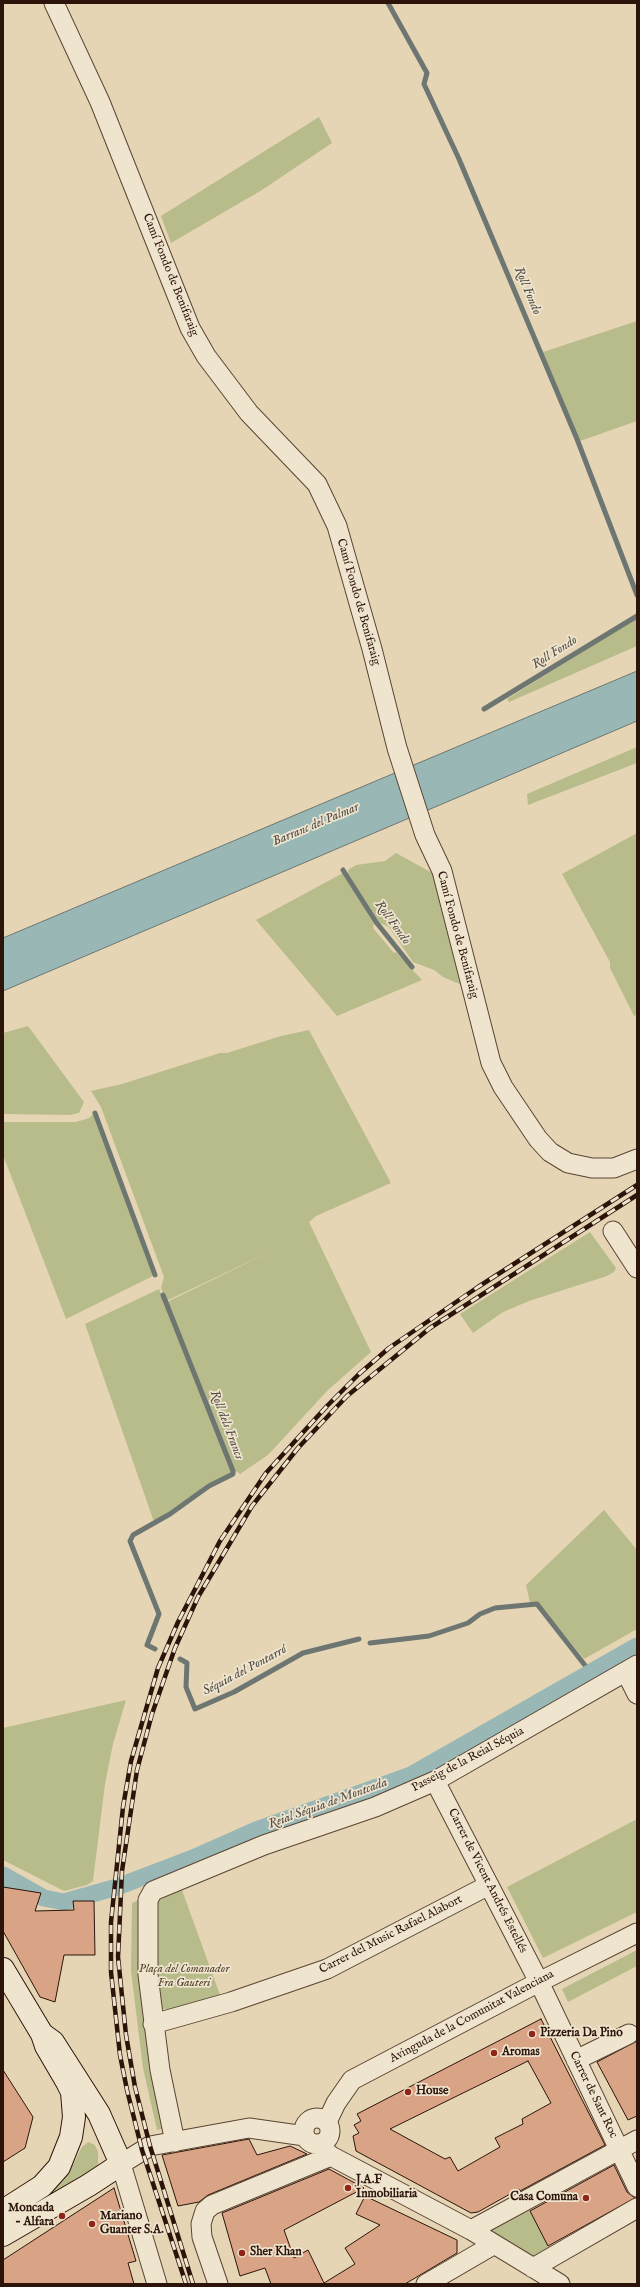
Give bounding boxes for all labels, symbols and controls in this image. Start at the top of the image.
street label: Camí Fondo de Benifaraig [139,212,201,338]
water label: Roll Fondo [510,265,544,317]
street label: Camí Fondo de Benifaraig [333,537,383,667]
water label: Roll Fondo [529,633,581,673]
water label: Barranc del Palmar [271,800,361,850]
street label: Camí Fondo de Benifaraig [433,870,481,1000]
water label: Roll Fondo [371,898,413,948]
water label: Roll dels Francs [206,1388,246,1462]
water label: Séquia del Pontarró [200,1642,290,1700]
street label: Passeig de la Reial Séquia [409,1724,527,1796]
water label: Reial Séquia de Montcada [266,1775,390,1833]
street label: Carrer de Vicent Andrés Estellés [444,1806,530,1956]
street label: Carrer del Music Rafael Alabort [317,1893,465,1977]
park label: Plaça del Comanador Fra Gauteri [139,1963,229,1991]
street label: Avinguda de la Comunitat Valenciana [387,1967,557,2067]
place label: Pizzeria Da Pino [540,2027,623,2041]
marker: Pizzeria Da Pino [527,2029,537,2039]
place label: Aromas [502,2046,540,2060]
marker: Aromas [489,2048,499,2058]
street label: Carrer de Sant Roc [566,2049,620,2141]
place label: House [416,2085,448,2099]
marker: House [403,2087,413,2097]
place label: J.A.F Inmobiliaria [356,2174,417,2202]
marker: J.A.F Inmobiliaria [343,2183,353,2193]
place label: Casa Comuna [510,2191,578,2205]
marker: Casa Comuna [581,2193,591,2203]
place label: Moncada - Alfara [8,2202,54,2230]
place label: Mariano Guanter S.A. [100,2210,164,2238]
marker: Moncada - Alfara [57,2211,67,2221]
marker: Mariano Guanter S.A. [87,2219,97,2229]
place label: Sher Khan [250,2246,302,2260]
marker: Sher Khan [237,2248,247,2258]

